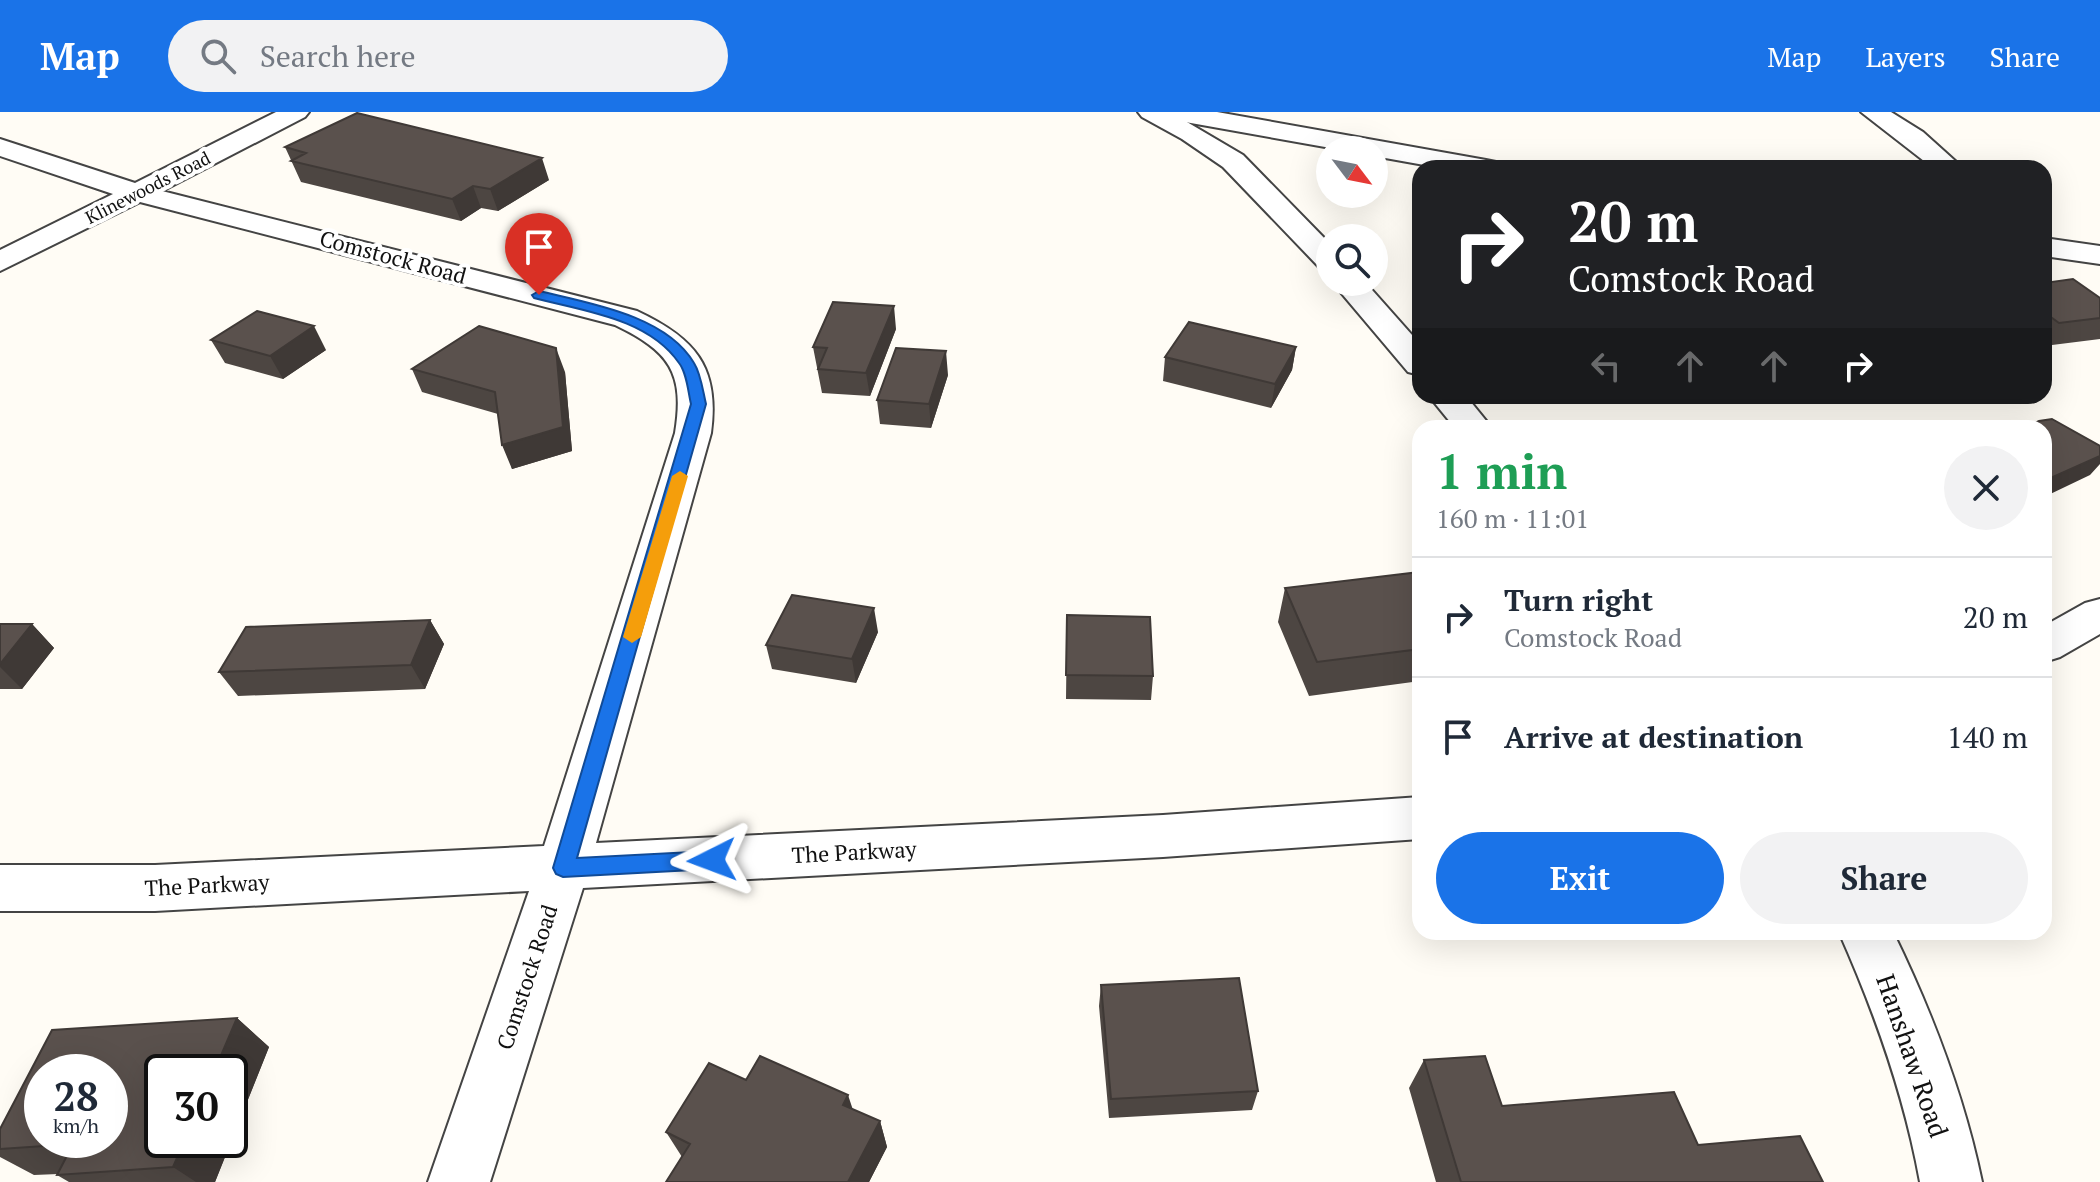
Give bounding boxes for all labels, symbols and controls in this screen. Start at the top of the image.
search box [168,20,728,92]
text: Map [40,31,120,81]
icon: search [196,34,240,78]
text: Search here [260,36,416,76]
text: Map [1767,38,1821,75]
text: Layers [1865,38,1946,75]
text: Share [1990,38,2060,75]
north arrow [1316,136,1388,208]
map controls [1316,136,1388,296]
street label: Klinewoods Road [81,145,214,229]
text: 20 m [1568,184,1698,258]
icon: right [1436,192,1540,296]
pin [505,213,573,295]
street label: Comstock Road [317,223,470,290]
button: search [1316,224,1388,296]
icon: arrive [517,225,561,269]
text: Comstock Road [1568,255,1815,302]
icon: left [1584,344,1628,388]
icon: ahead [1668,344,1712,388]
icon: ahead [1752,344,1796,388]
icon: right [1836,344,1880,388]
text: 1 min [1436,439,1567,503]
button: close [1944,446,2028,530]
text: 160 m · 11:01 [1436,501,1589,535]
text: Turn right [1504,580,1653,620]
icon: right [1436,595,1480,639]
text: 20 m [1963,597,2028,637]
text: Comstock Road [1504,620,1682,654]
icon: arrive [1436,715,1480,759]
text: Arrive at destination [1504,717,1803,757]
text: 140 m [1947,717,2028,757]
position arrow [670,818,754,902]
button: Exit [1436,832,1724,924]
button: Share [1740,832,2028,924]
street label: The Parkway [791,834,918,869]
street label: The Parkway [144,867,271,902]
street label: Comstock Road [489,901,564,1053]
street label: Hanshaw Road [1869,970,1957,1142]
speed limit sign: 30 [144,1054,248,1158]
text: 28 [53,1069,99,1122]
text: km/h [53,1112,99,1139]

